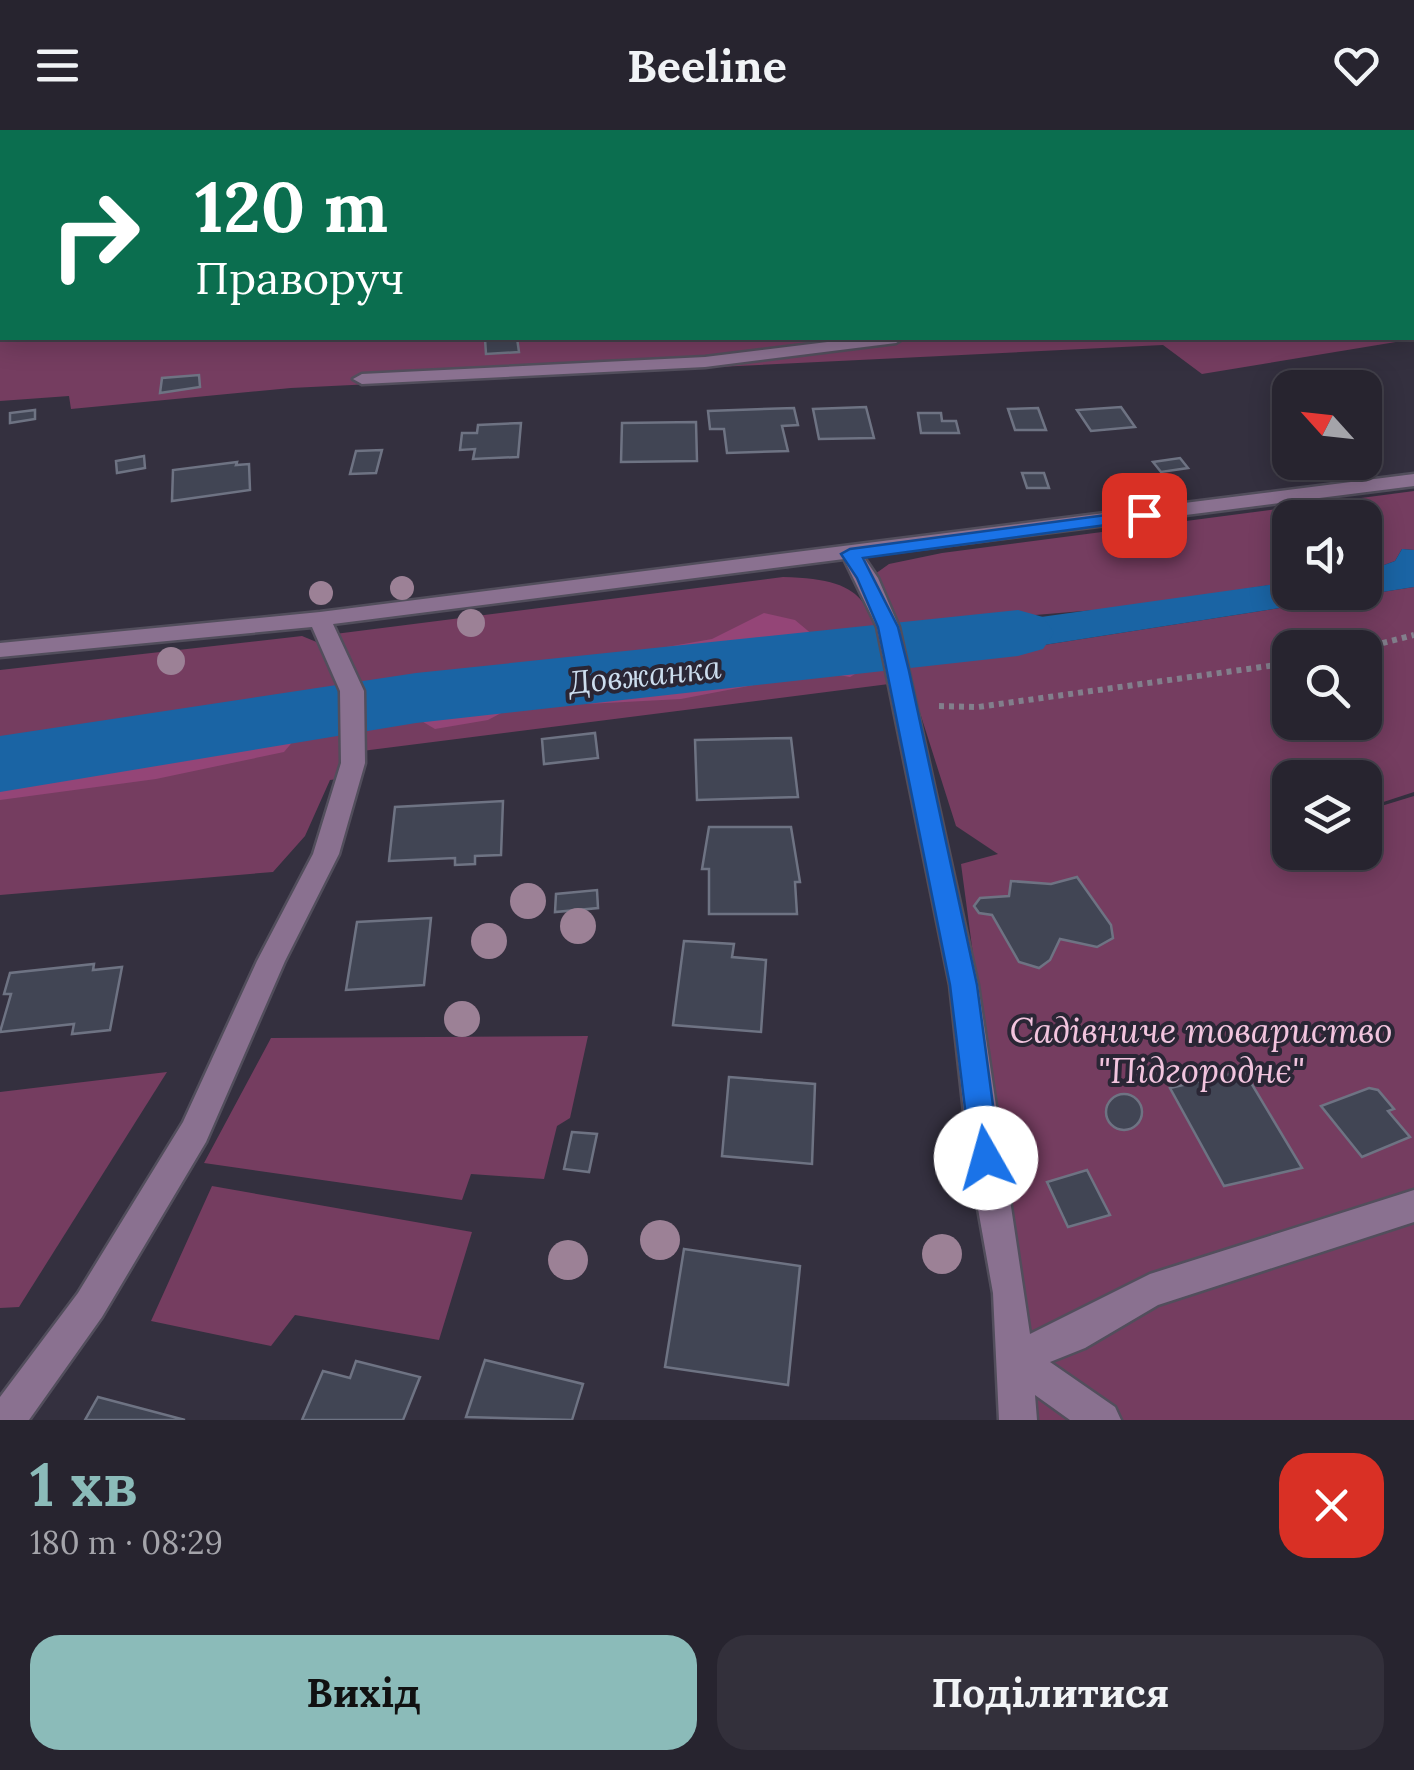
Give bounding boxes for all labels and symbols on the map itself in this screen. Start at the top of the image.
north arrow [1272,370,1382,480]
pin [1102,473,1187,558]
water label: Довжанка [565,646,723,703]
park label: Садівниче товариство "Підгороднє" [1010,1008,1392,1093]
position arrow [934,1106,1038,1210]

